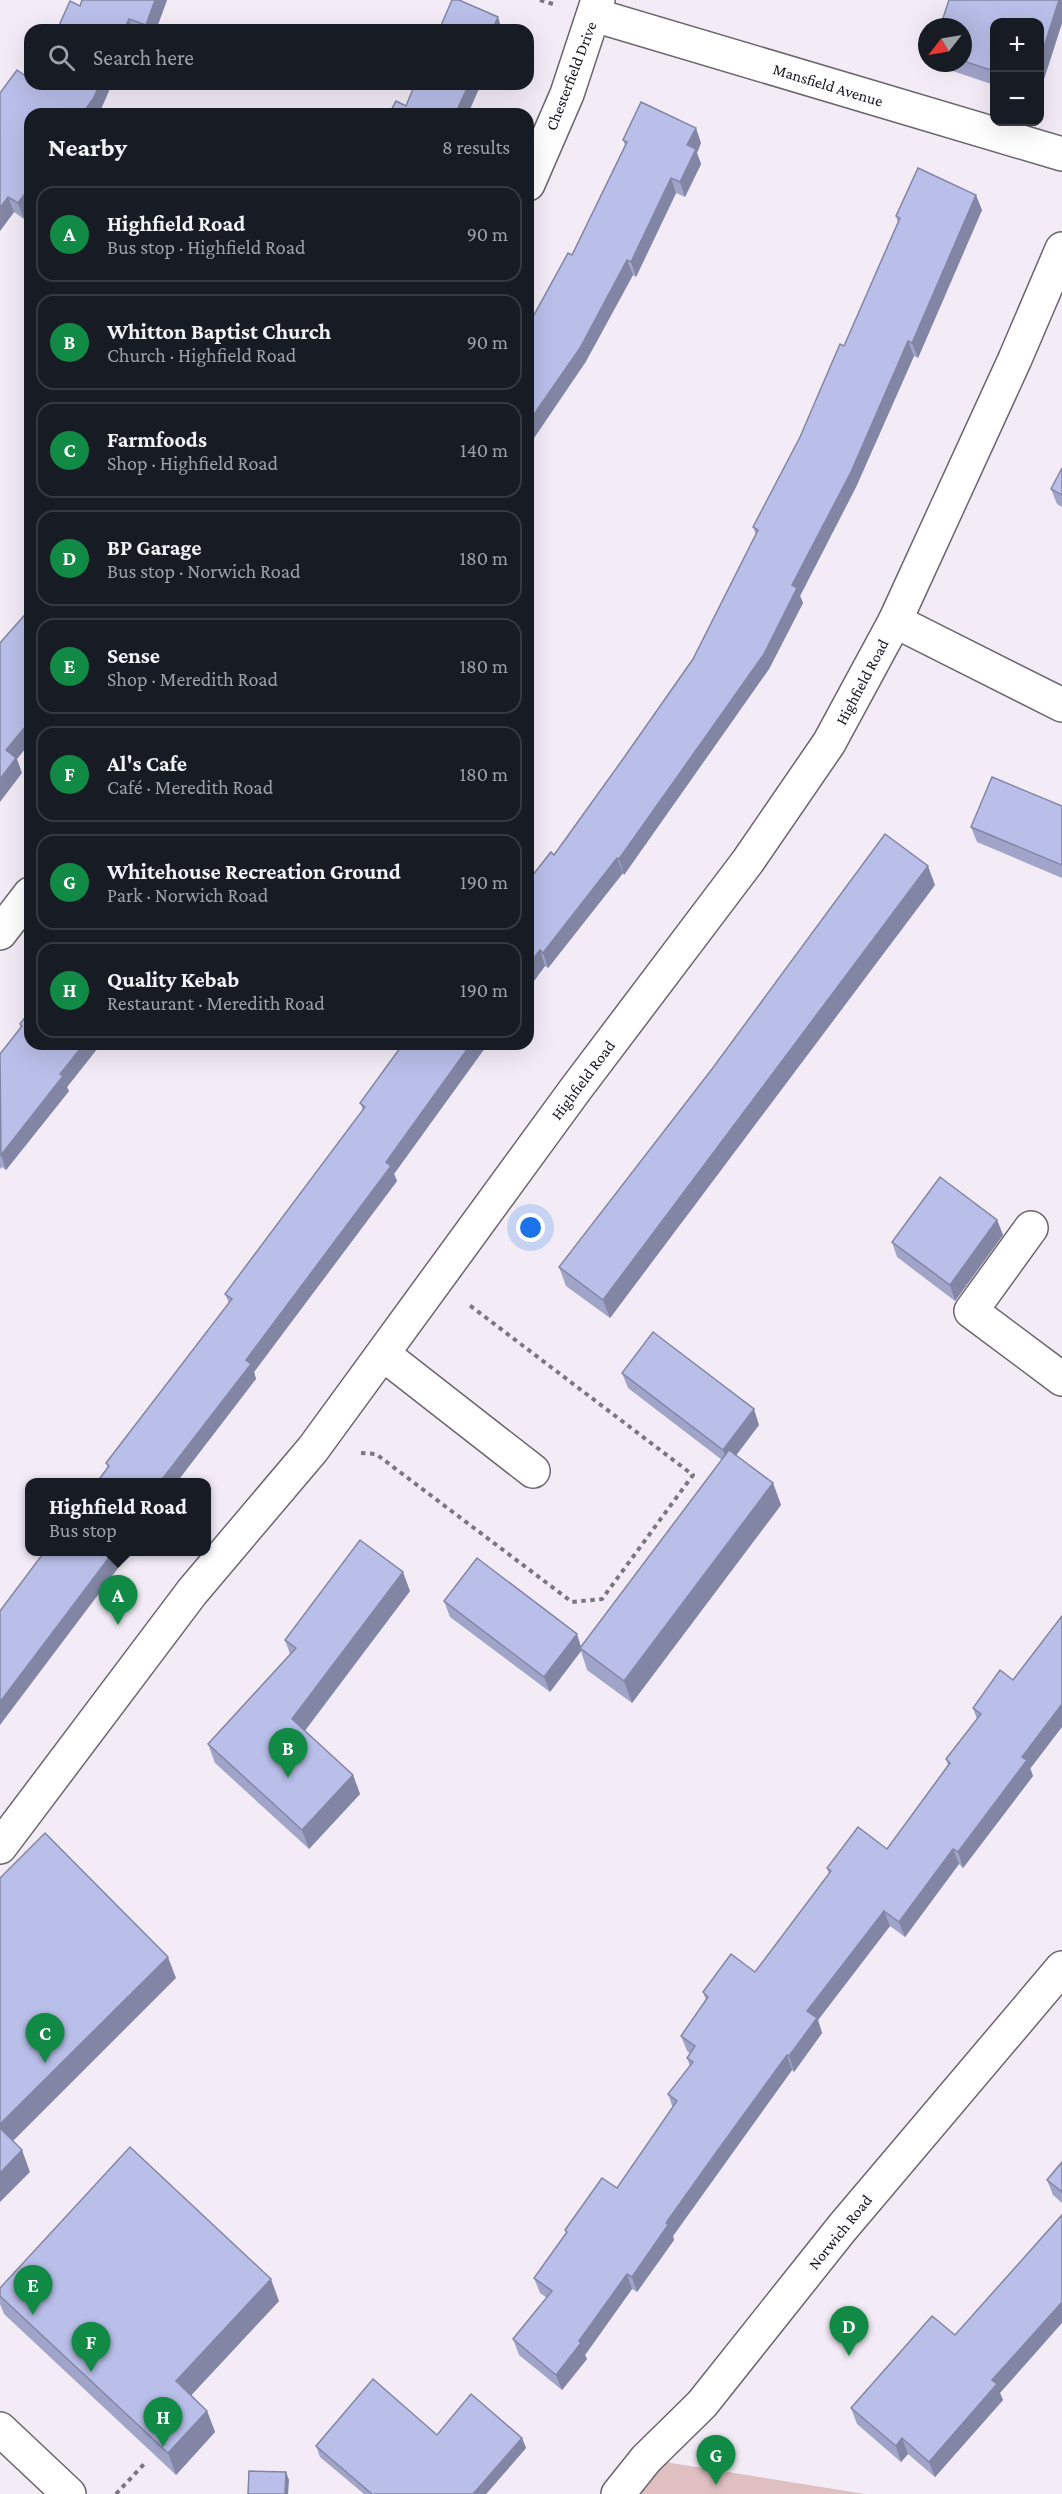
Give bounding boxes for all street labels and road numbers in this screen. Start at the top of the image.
street label: Chesterfield Drive [542,19,600,133]
street label: Mansfield Avenue [771,60,885,110]
street label: Highfield Road [832,636,893,728]
street label: Highfield Road [548,1037,619,1124]
street label: Norwich Road [805,2191,875,2273]

